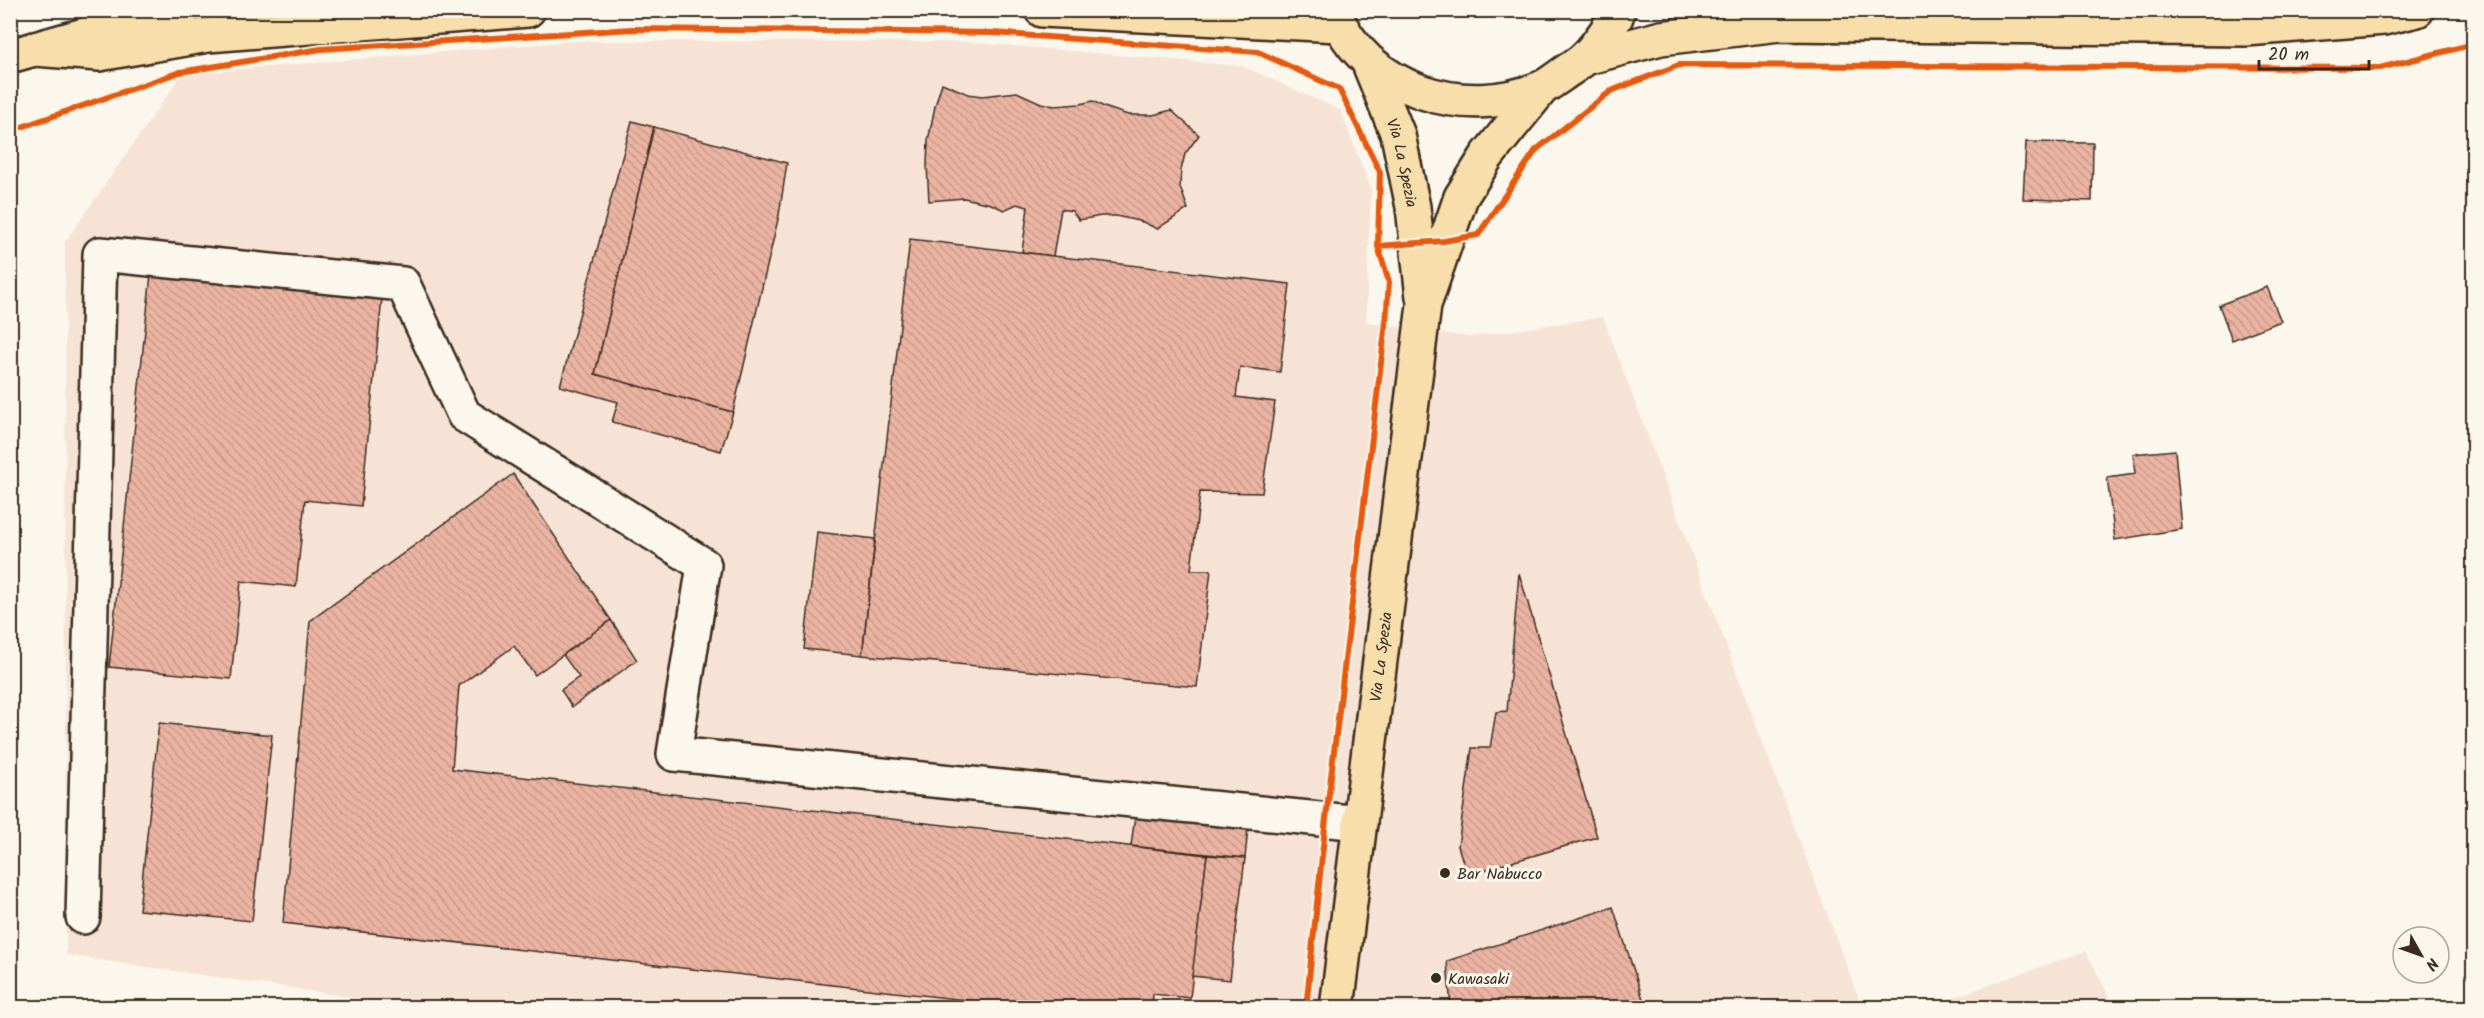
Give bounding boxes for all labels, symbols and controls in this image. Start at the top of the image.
scale bar [2259,33,2368,71]
text: 20 m [2268,41,2309,70]
street label: Via La Spezia [1379,115,1424,210]
street label: Via La Spezia [1364,610,1400,703]
place label: Bar Nabucco [1457,862,1542,887]
marker: Bar Nabucco [1438,866,1452,880]
north arrow [2391,925,2451,985]
text: N [2419,952,2444,976]
place label: Kawasaki [1448,967,1510,992]
marker: Kawasaki [1429,971,1443,985]

